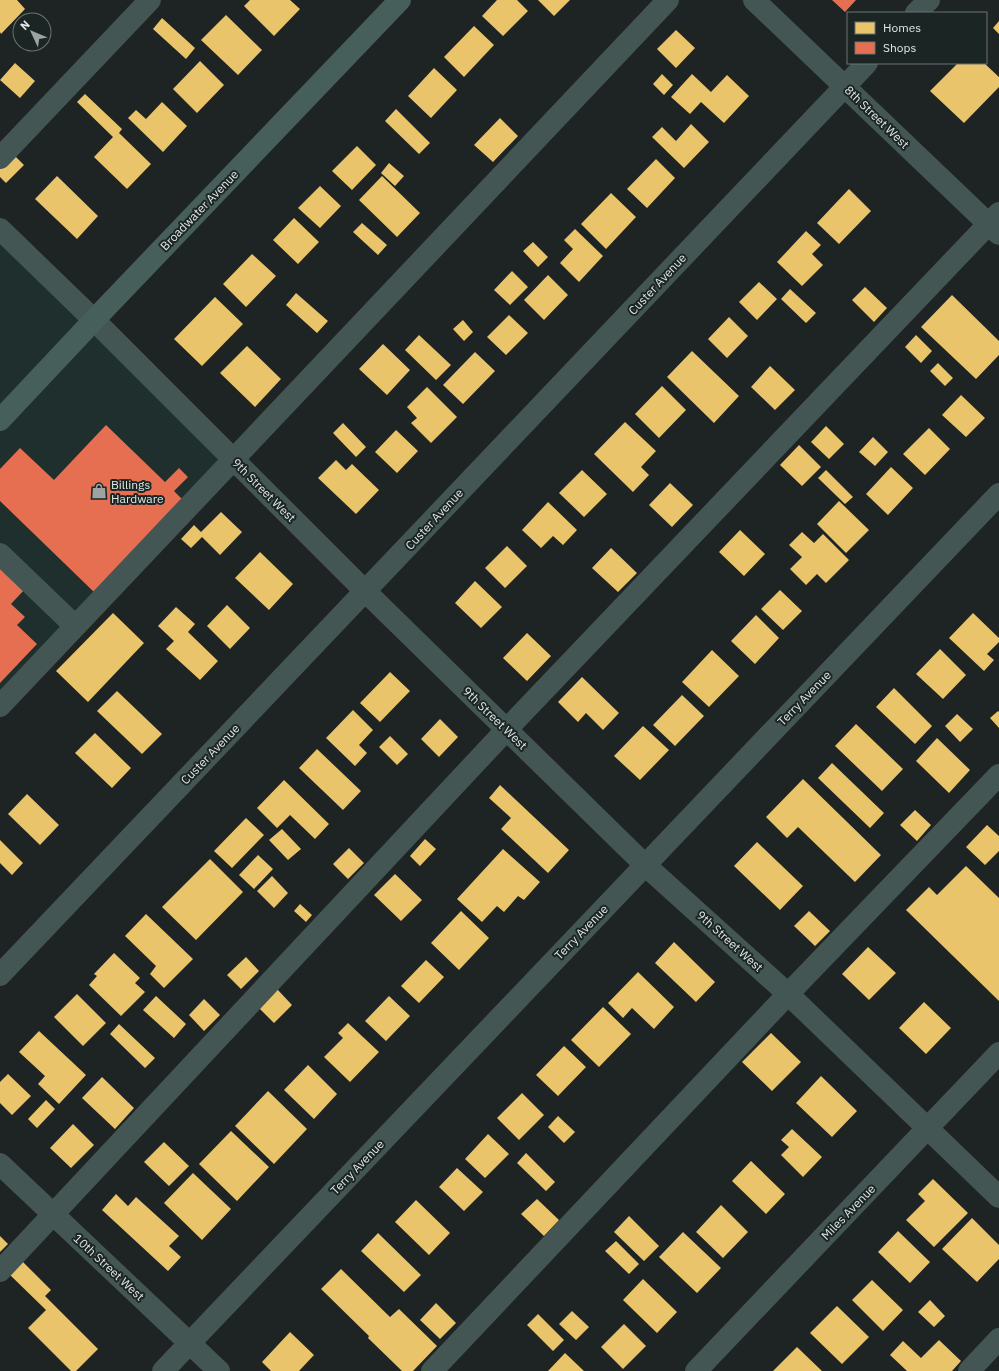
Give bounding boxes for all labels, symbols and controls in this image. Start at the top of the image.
north arrow [12,12,52,52]
legend [847,12,987,64]
text: N [17,17,33,33]
text: Homes [883,20,921,35]
text: Shops [883,40,916,55]
street label: 8th Street West [842,82,912,152]
street label: Broadwater Avenue [157,166,241,253]
street label: Custer Avenue [625,250,689,318]
street label: 9th Street West [229,455,299,525]
place label: Billings Hardware [111,477,164,506]
shop icon: Billings Hardware [90,482,108,500]
street label: Custer Avenue [402,485,466,553]
street label: Terry Avenue [774,667,834,729]
street label: 9th Street West [460,683,530,753]
street label: Custer Avenue [177,720,243,787]
street label: Terry Avenue [551,901,611,963]
street label: 9th Street West [694,907,766,975]
street label: Terry Avenue [327,1136,387,1198]
street label: Miles Avenue [818,1181,878,1243]
street label: 10th Street West [71,1230,147,1304]

